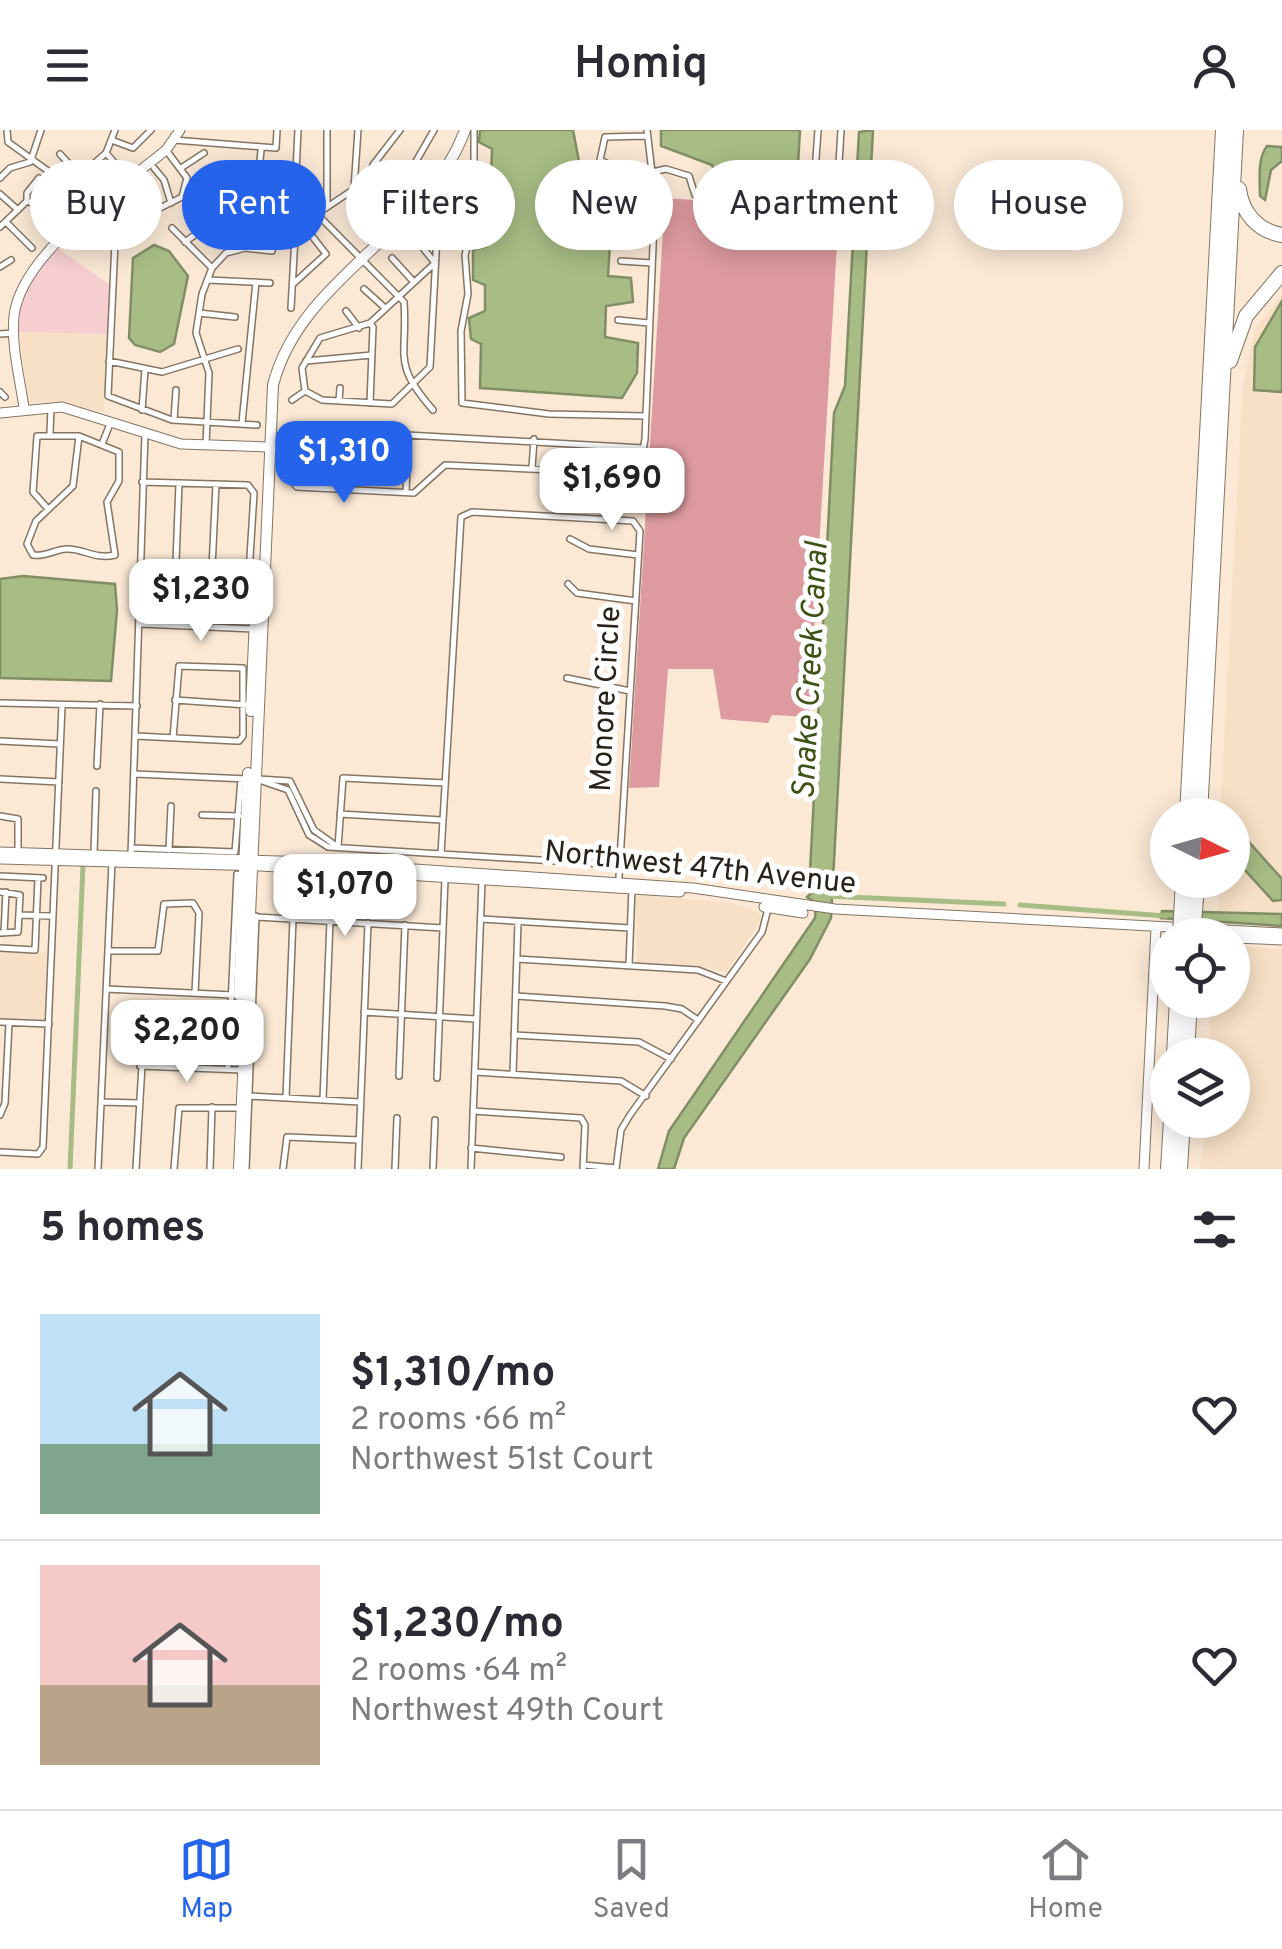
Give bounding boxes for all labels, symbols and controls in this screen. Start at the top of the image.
text: Homiq [574,37,708,94]
icon: menu [40,38,95,93]
icon: person [1187,38,1242,93]
chip: Buy [30,160,162,250]
chip: Rent [182,160,326,250]
chip: Filters [346,160,515,250]
chip: New [535,160,673,250]
chip: Apartment [693,160,934,250]
chip: House [954,160,1123,250]
pin: $1,310 [263,421,425,506]
text: $1,310 [297,433,391,473]
pin: $1,690 [531,448,693,533]
text: $1,690 [562,460,662,500]
water label: Snake Creek Canal [785,540,839,801]
pin: $1,230 [120,559,282,644]
text: $1,230 [151,571,251,611]
street label: Monore Circle [584,605,630,793]
north arrow [1150,798,1250,898]
map controls [1150,798,1250,1138]
street label: Northwest 47th Avenue [542,834,858,904]
pin: $1,070 [264,854,426,939]
text: $1,070 [295,866,395,906]
button: locate [1150,918,1250,1018]
pin: $2,200 [106,1000,268,1085]
text: $2,200 [133,1012,241,1052]
button: layers [1150,1038,1250,1138]
icon: filters [1187,1202,1242,1257]
text: 5 homes [40,1203,205,1256]
text: $1,310/mo [350,1348,555,1401]
icon: home [120,1354,240,1474]
icon: heart [1187,1387,1242,1442]
text: 2 rooms · 66 m² [350,1401,566,1441]
text: Northwest 51st Court [350,1441,654,1481]
text: $1,230/mo [350,1599,564,1652]
icon: home [120,1605,240,1725]
icon: heart [1187,1638,1242,1693]
text: 2 rooms · 64 m² [350,1652,567,1692]
text: Northwest 49th Court [350,1692,664,1732]
tab: Map [179,1832,234,1928]
tab: Saved [593,1832,670,1928]
tab: Home [1028,1832,1103,1928]

